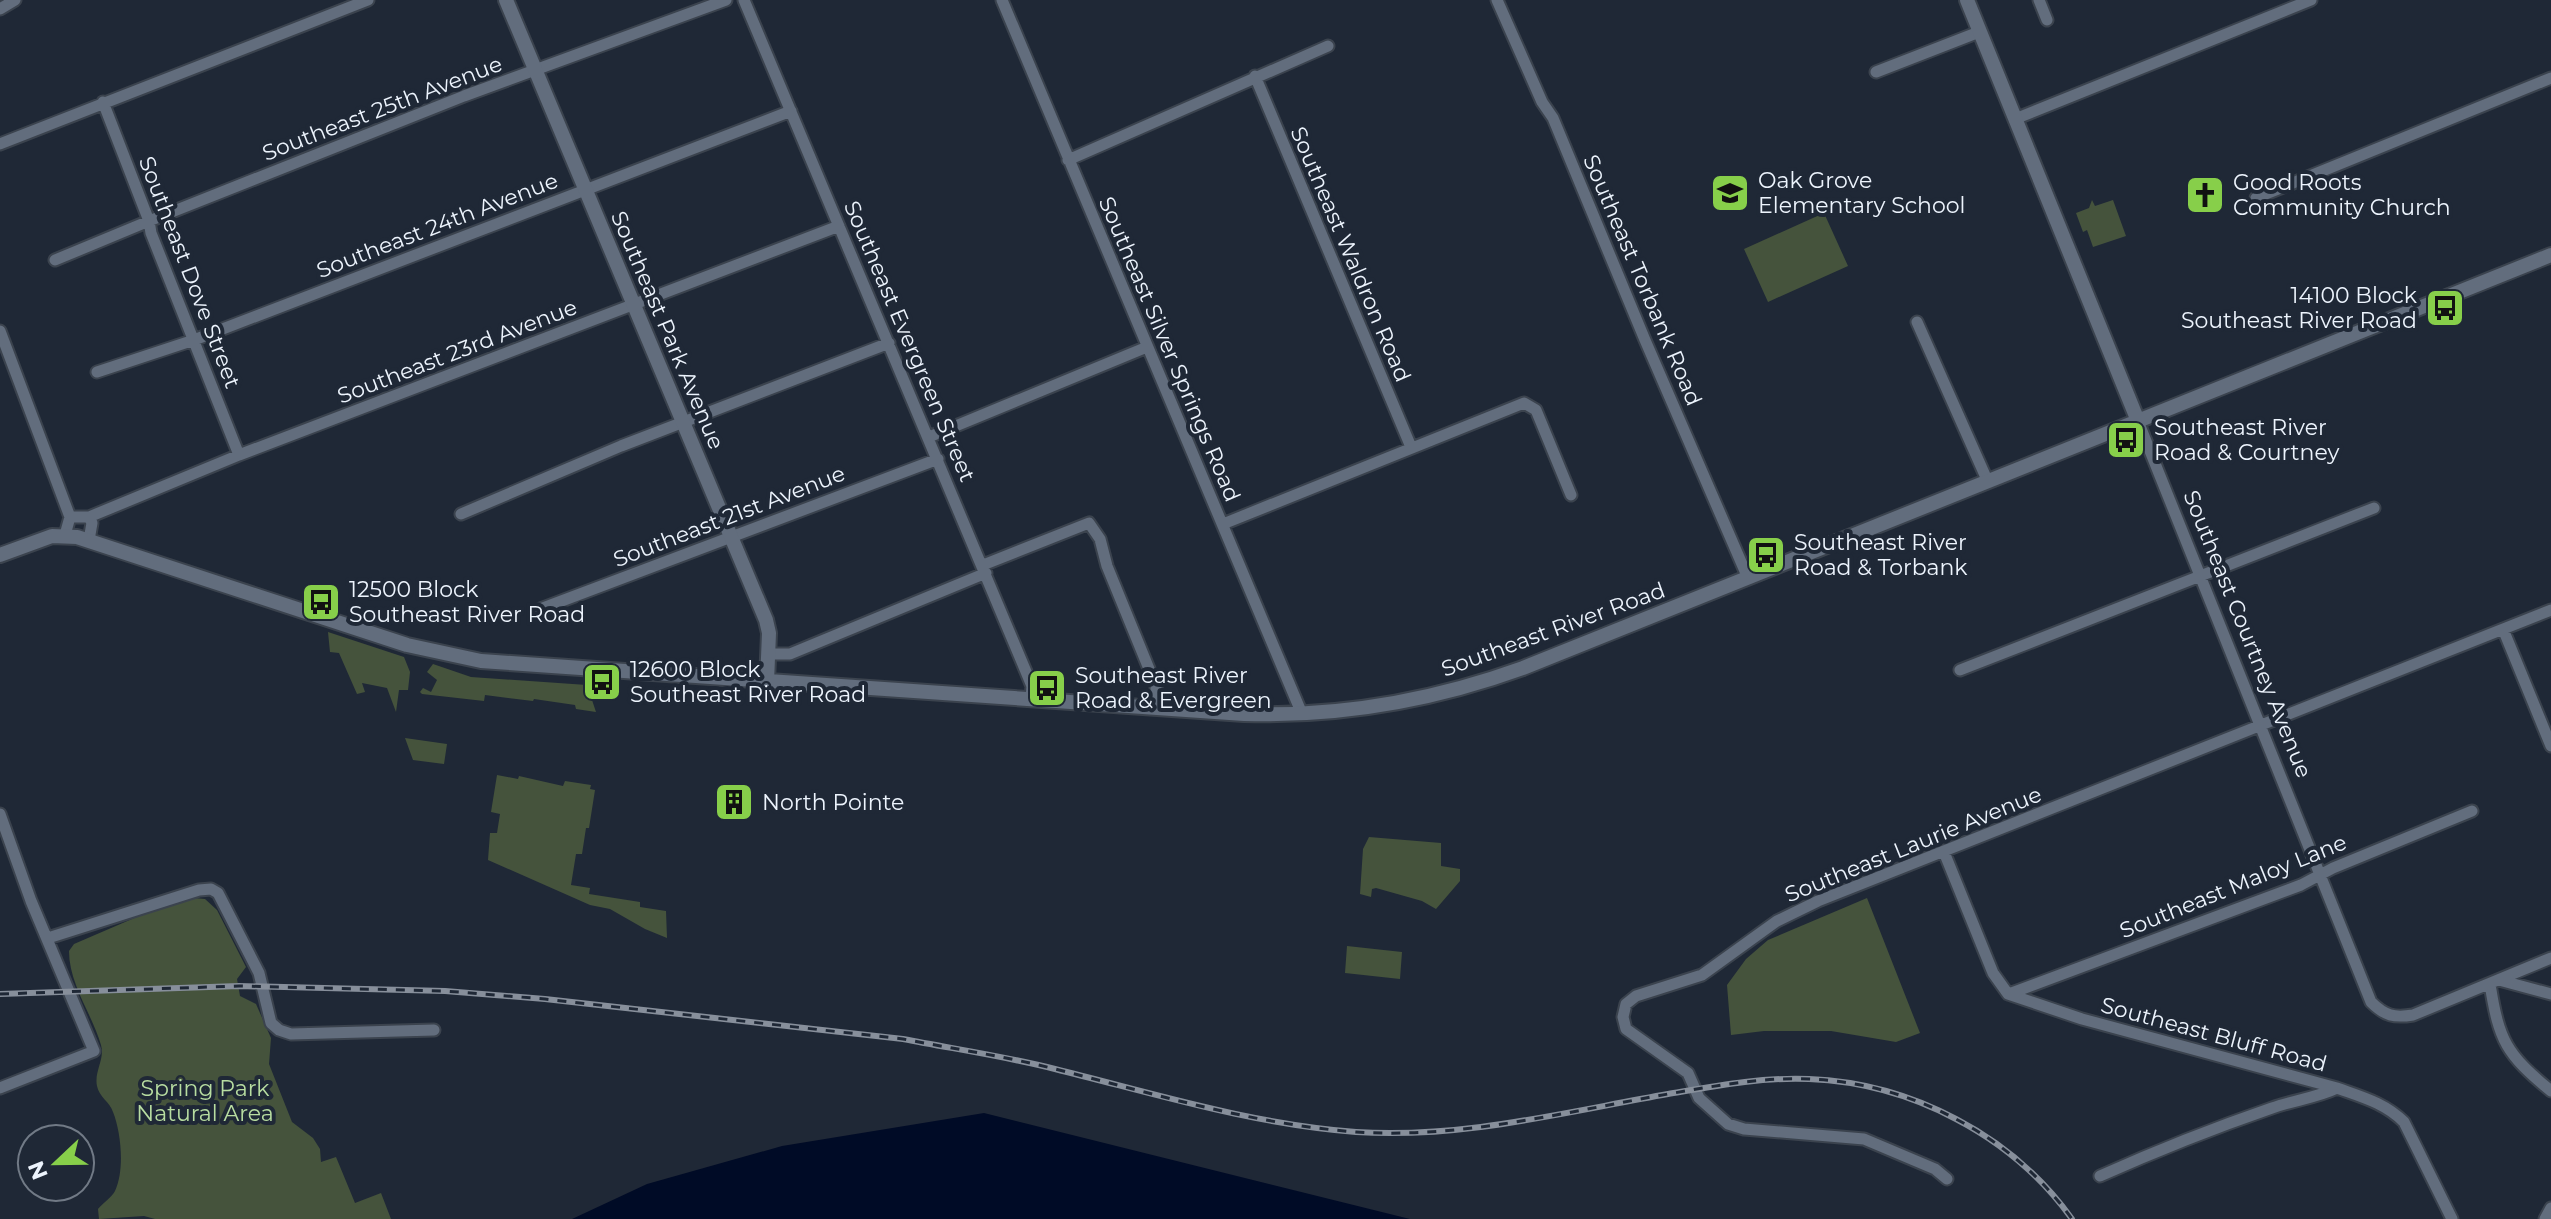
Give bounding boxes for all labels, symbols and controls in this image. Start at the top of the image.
street label: Southeast 25th Avenue [258,50,506,167]
street label: Southeast Waldron Road [1284,122,1417,386]
street label: Southeast Torbank Road [1577,151,1708,410]
street label: Southeast Dove Street [133,152,246,392]
street label: Southeast 24th Avenue [313,167,562,284]
place label: Oak Grove Elementary School [1758,167,1965,219]
place label: Good Roots Community Church [2233,169,2451,221]
school or university icon: Oak Grove Elementary School [1709,172,1751,214]
church icon: Good Roots Community Church [2184,174,2226,216]
street label: Southeast Silver Springs Road [1093,192,1246,506]
street label: Southeast Evergreen Street [838,197,981,486]
street label: Southeast Park Avenue [605,207,730,453]
place label: 14100 Block Southeast River Road [2181,282,2418,334]
bus stop icon: 14100 Block Southeast River Road [2424,287,2466,329]
street label: Southeast 23rd Avenue [334,293,581,410]
place label: Southeast River Road & Courtney [2154,414,2340,466]
bus stop icon: Southeast River Road & Courtney [2105,419,2147,461]
street label: Southeast 21st Avenue [609,460,849,573]
street label: Southeast Courtney Avenue [2177,486,2318,782]
place label: Southeast River Road & Torbank [1794,529,1968,581]
bus stop icon: Southeast River Road & Torbank [1745,534,1787,576]
place label: 12500 Block Southeast River Road [349,576,585,628]
street label: Southeast River Road [1438,576,1669,683]
bus stop icon: 12500 Block Southeast River Road [300,581,342,623]
place label: 12600 Block Southeast River Road [630,656,866,708]
bus stop icon: 12600 Block Southeast River Road [581,661,623,703]
place label: Southeast River Road & Evergreen [1075,662,1272,714]
bus stop icon: Southeast River Road & Evergreen [1026,667,1068,709]
building icon: North Pointe [713,781,755,823]
street label: Southeast Laurie Avenue [1781,781,2046,908]
place label: North Pointe [762,789,904,816]
street label: Southeast Maloy Lane [2116,829,2351,944]
street label: Southeast Bluff Road [2098,991,2330,1078]
park label: Spring Park Natural Area [136,1075,274,1127]
north arrow [16,1123,96,1203]
text: N [22,1157,54,1184]

